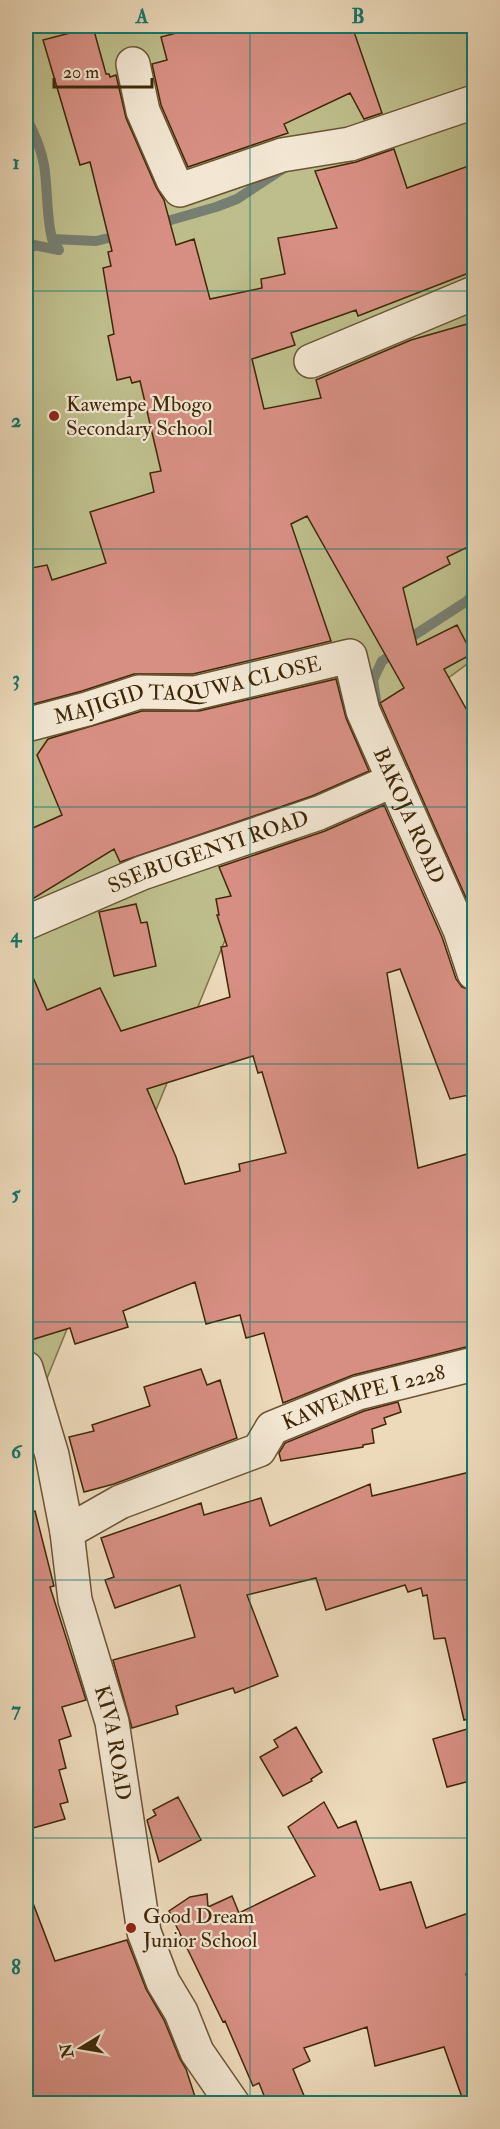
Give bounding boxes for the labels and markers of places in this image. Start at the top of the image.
place label: Kawempe Mbogo Secondary School [66,391,213,442]
marker: Kawempe Mbogo Secondary School [47,409,61,423]
place label: Good Dream Junior School [142,1903,258,1954]
marker: Good Dream Junior School [124,1921,138,1935]

